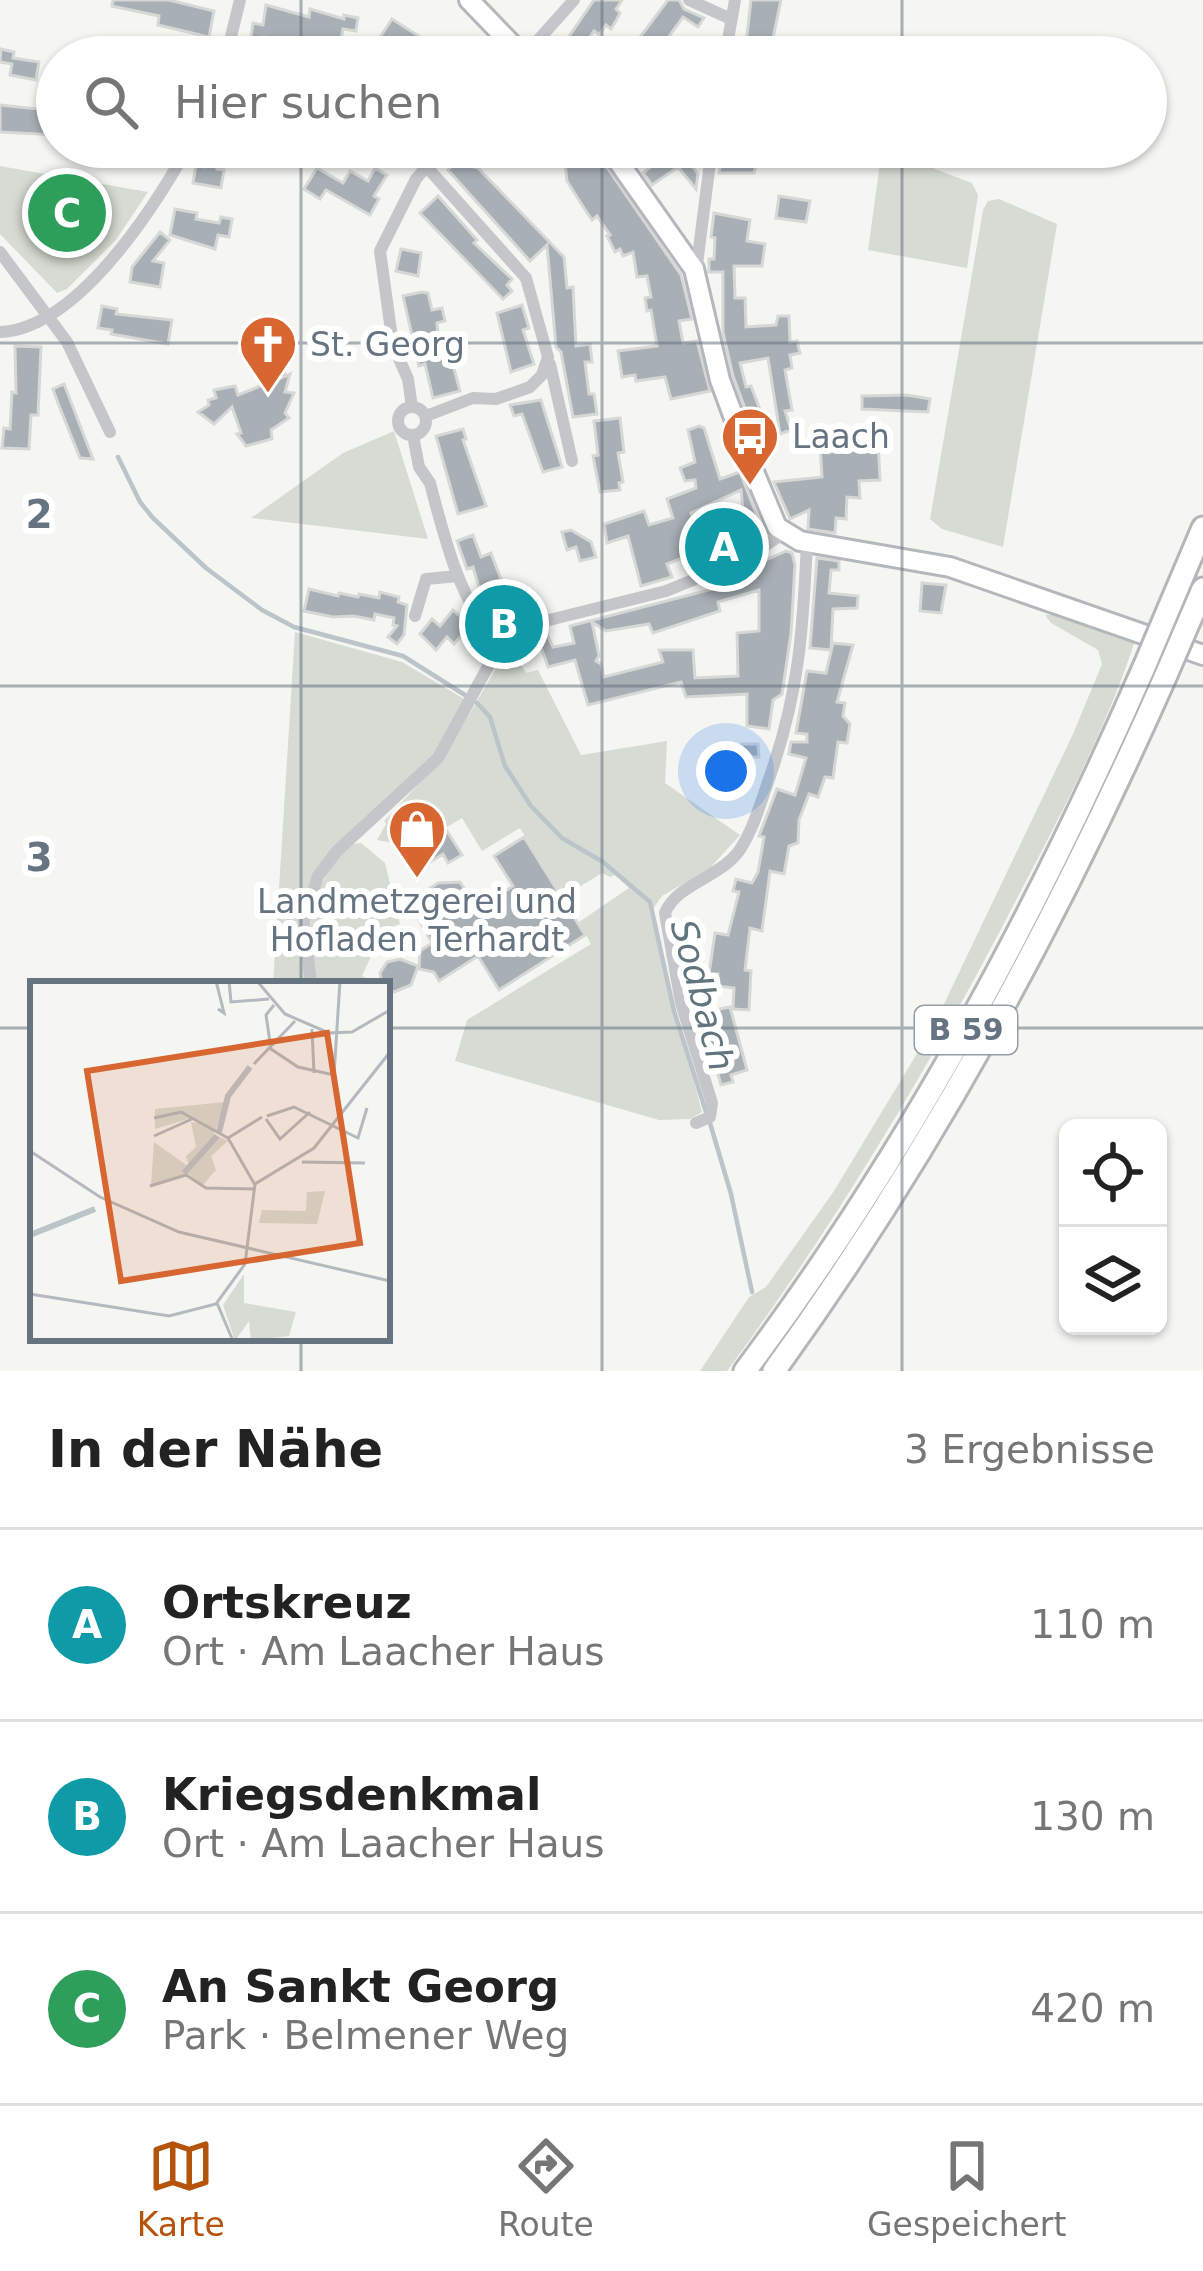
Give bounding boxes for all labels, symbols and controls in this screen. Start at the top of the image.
search box [36,36,1167,168]
icon: search [78,69,144,135]
text: Hier suchen [174,76,442,129]
pin: C [28,168,106,258]
church icon: St. Georg [237,313,299,395]
place label: St. Georg [310,325,465,364]
bus stop icon: Laach [719,405,781,487]
place label: Laach [792,417,890,456]
text: 2 [25,492,53,537]
pin: A [685,502,763,592]
pin: B [465,579,543,669]
your location [696,741,756,801]
shop icon: Landmetzgerei und Hofladen Terhardt [386,798,448,880]
text: 3 [25,835,53,880]
place label: Landmetzgerei und Hofladen Terhardt [257,882,577,959]
water label: Sodbach [663,915,742,1075]
inset map [30,981,390,1341]
road number: B 59 [915,1006,1017,1054]
map controls [1059,1119,1167,1335]
button: locate [1059,1119,1167,1227]
button: layers [1059,1227,1167,1335]
text: In der Nähe [48,1420,383,1479]
text: 3 Ergebnisse [904,1427,1155,1472]
text: Ortskreuz [162,1576,412,1629]
text: A [72,1602,102,1647]
text: 110 m [1030,1602,1155,1647]
text: Ort · Am Laacher Haus [162,1629,605,1674]
text: Kriegsdenkmal [162,1768,541,1821]
text: B [72,1794,102,1839]
text: 130 m [1030,1794,1155,1839]
text: Ort · Am Laacher Haus [162,1821,605,1866]
text: An Sankt Georg [162,1960,559,2013]
text: C [73,1986,101,2031]
text: 420 m [1030,1986,1155,2031]
text: Park · Belmener Weg [162,2013,569,2058]
tab: Karte [137,2133,225,2244]
tab: Route [498,2133,594,2244]
tab: Gespeichert [867,2133,1066,2244]

